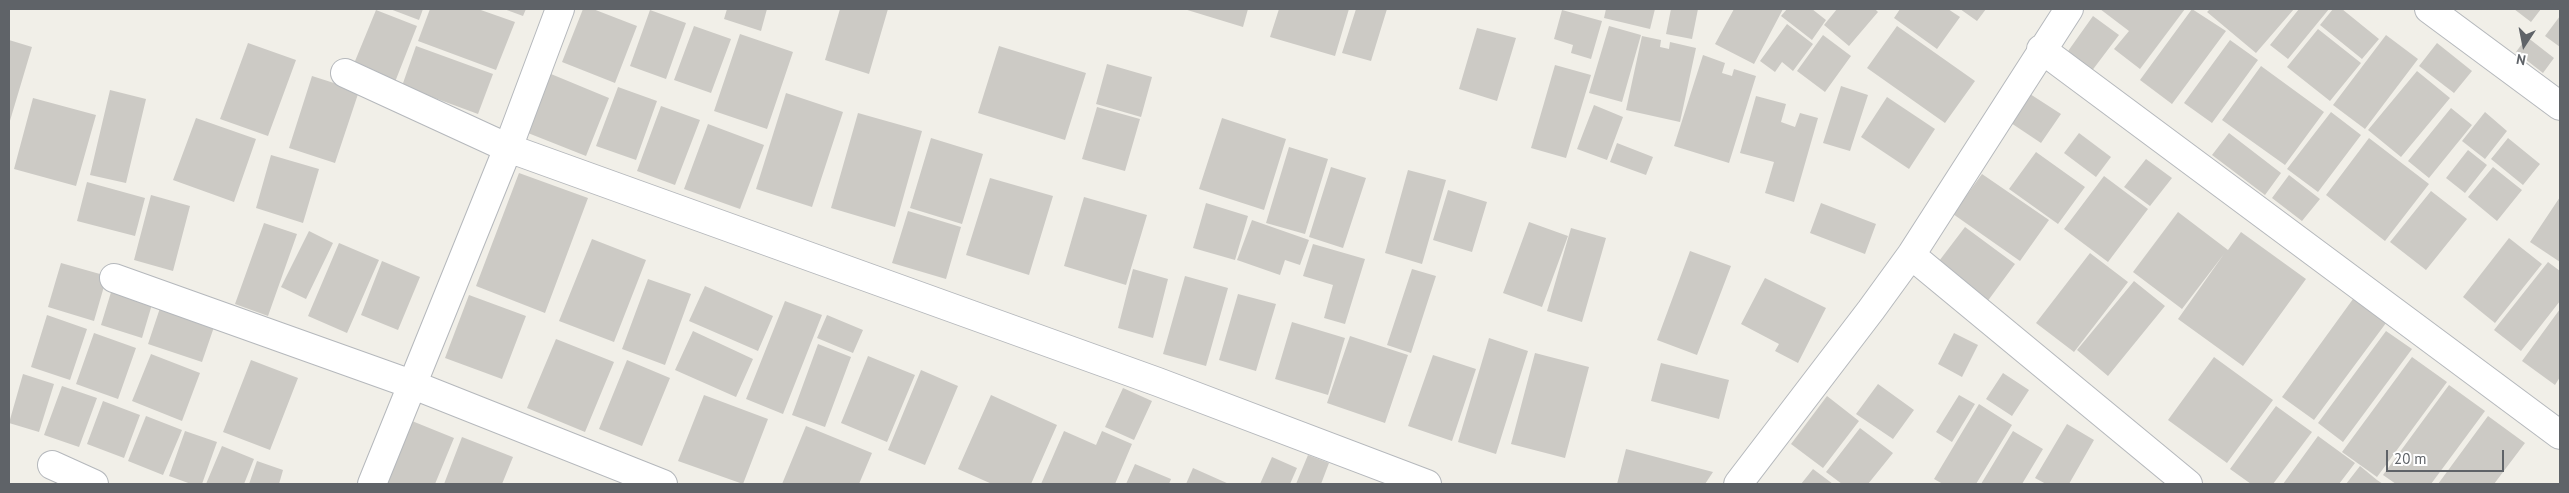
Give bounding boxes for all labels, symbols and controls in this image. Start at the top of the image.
north arrow [2499,20,2549,70]
text: N [2515,50,2527,69]
scale bar [2389,440,2506,472]
text: 20 m [2394,449,2427,468]

